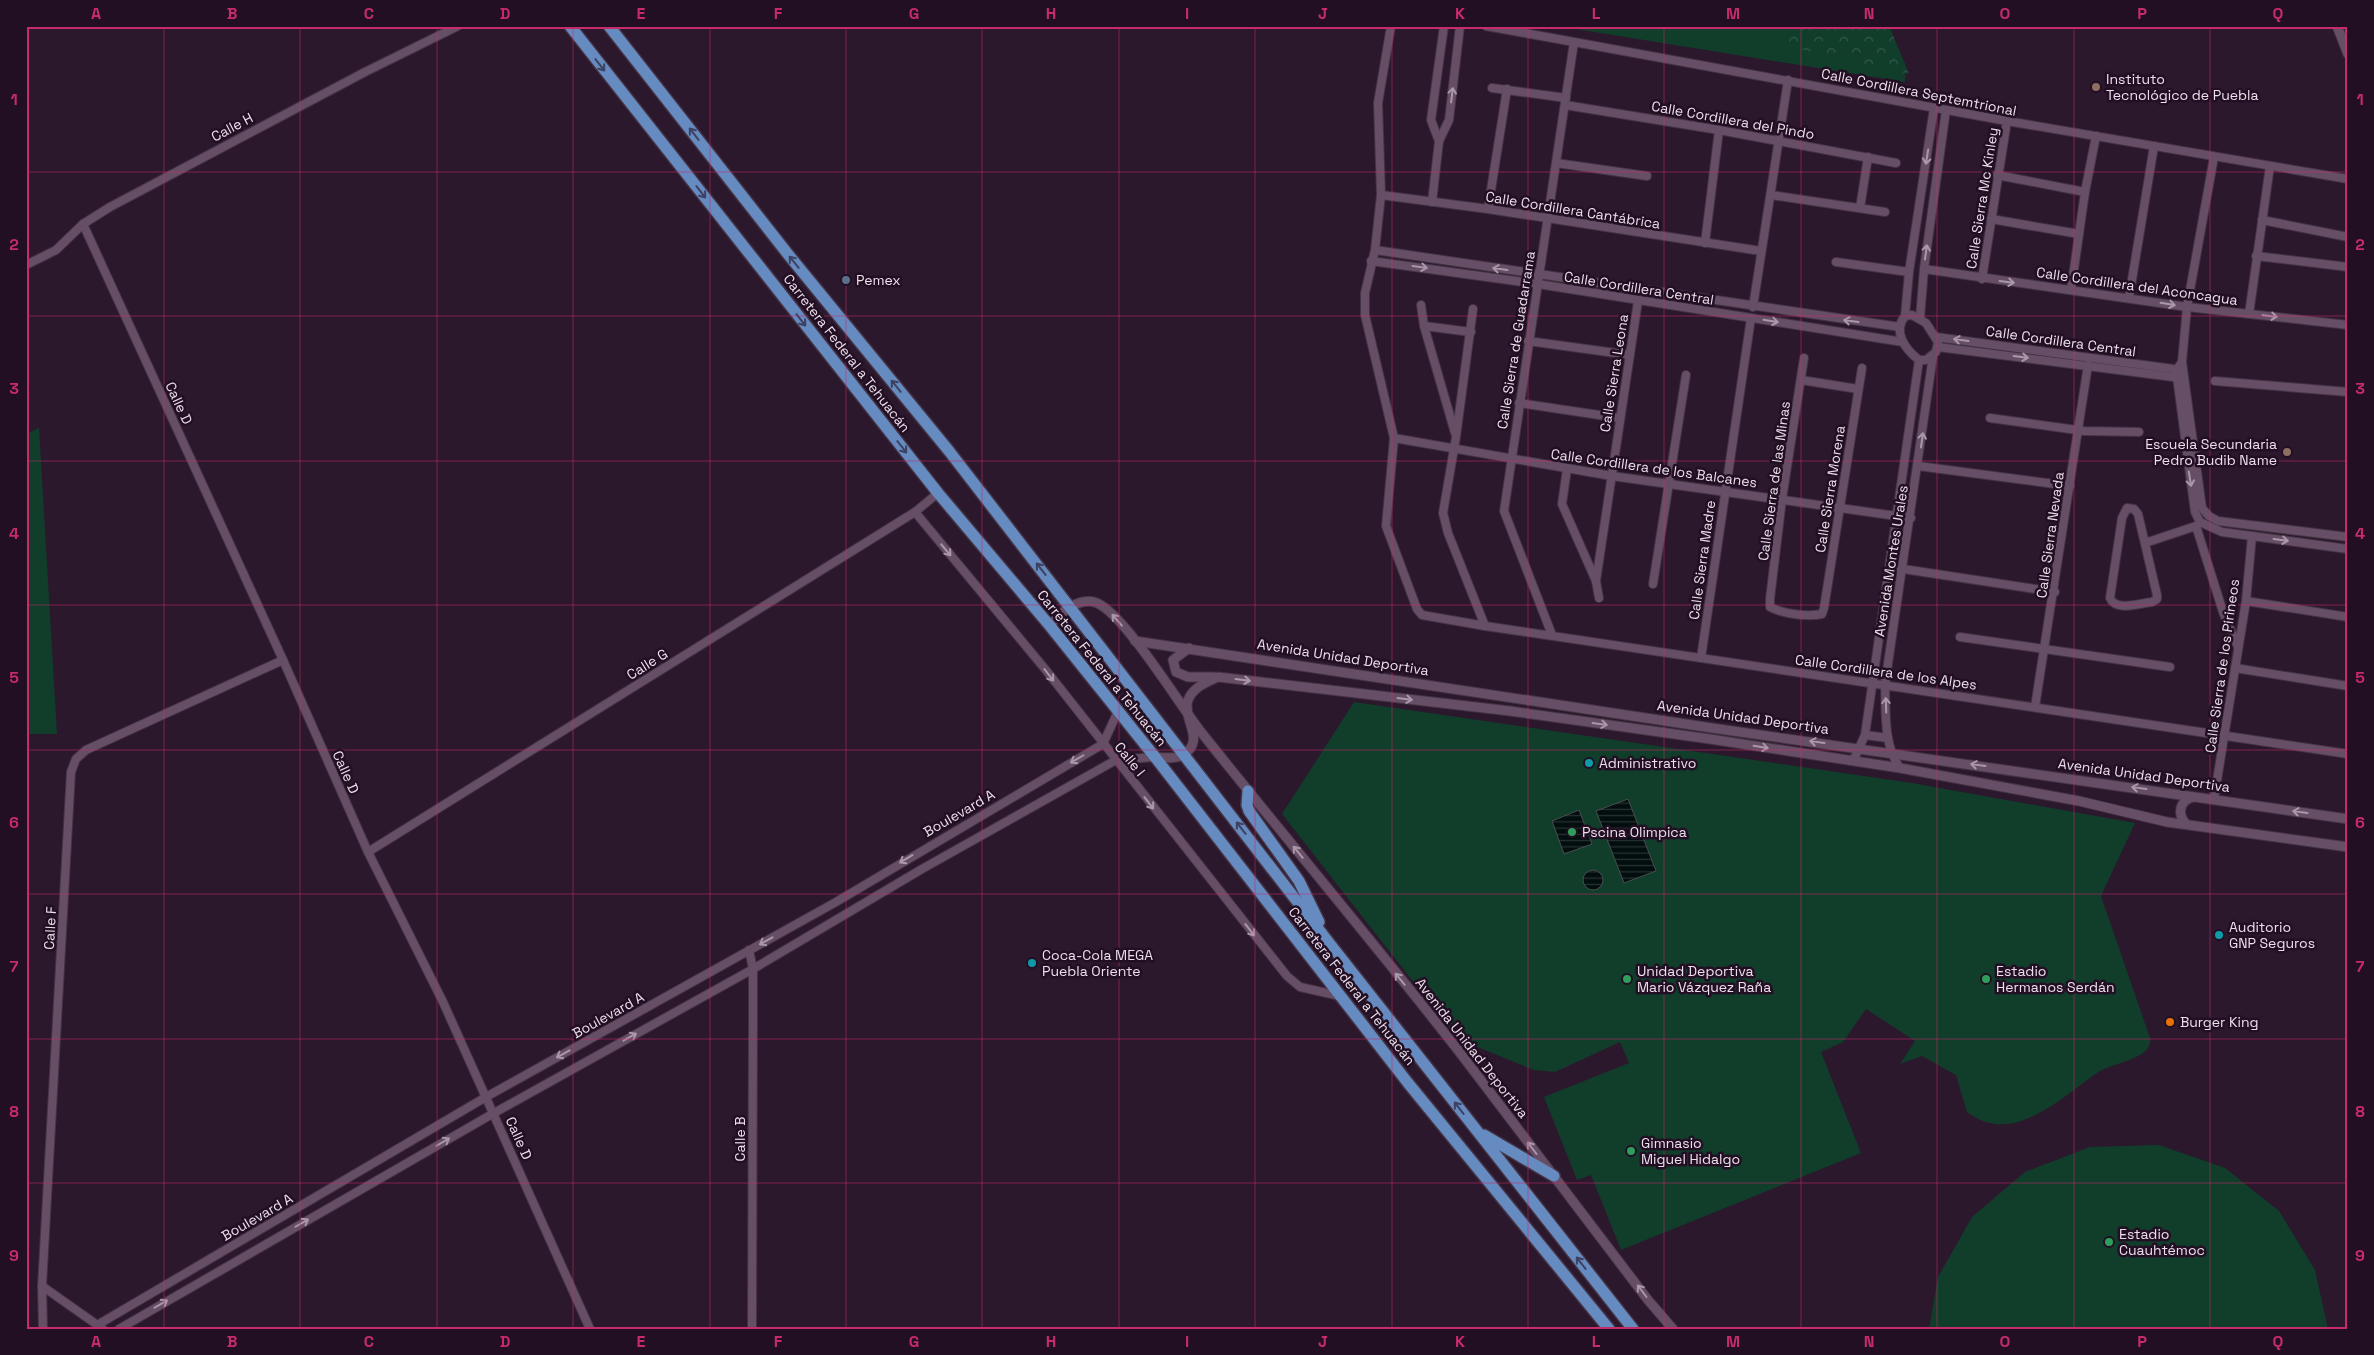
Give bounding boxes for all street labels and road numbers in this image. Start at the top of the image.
street label: Calle Cordillera Septemtrional [1820,64,2018,120]
street label: Calle Cordillera del Pindo [1650,97,1816,143]
street label: Calle H [208,108,256,146]
street label: Calle Sierra Mc Kinley [1962,126,2002,270]
street label: Calle Cordillera Cantábrica [1484,187,1662,233]
street label: Calle Sierra de Guadarrama [1493,250,1539,430]
street label: Calle Cordillera del Aconcagua [2035,263,2239,309]
street label: Calle Cordillera Central [1563,267,1715,309]
street label: Carretera Federal a Tehuacán [780,270,914,436]
street label: Calle Sierra Leona [1596,313,1632,433]
street label: Calle Cordillera Central [1985,322,2137,360]
street label: Calle D [161,379,197,427]
street label: Calle Sierra de las Minas [1754,400,1794,562]
street label: Calle Sierra Morena [1811,424,1849,554]
street label: Calle Cordillera de los Balcanes [1550,445,1758,491]
street label: Calle Sierra Nevada [2032,471,2068,599]
street label: Avenida Montes Urales [1870,484,1912,638]
street label: Calle Sierra Madre [1685,499,1719,621]
street label: Calle Sierra de los Pirineos [2201,578,2243,754]
street label: Carretera Federal a Tehuacán [1033,586,1171,750]
street label: Avenida Unidad Deportiva [1256,635,1430,679]
street label: Calle G [623,644,671,684]
street label: Calle Cordillera de los Alpes [1794,650,1978,694]
street label: Avenida Unidad Deportiva [1656,696,1830,738]
street label: Calle I [1111,738,1149,780]
street label: Calle D [329,748,363,796]
street label: Avenida Unidad Deportiva [2057,754,2231,796]
street label: Boulevard A [920,785,998,841]
street label: Carretera Federal a Tehuacán [1285,903,1419,1069]
street label: Calle F [40,905,60,950]
street label: Avenida Unidad Deportiva [1412,974,1532,1122]
street label: Boulevard A [569,988,647,1042]
street label: Calle D [502,1114,536,1162]
street label: Calle B [731,1116,749,1162]
street label: Boulevard A [218,1189,296,1245]

